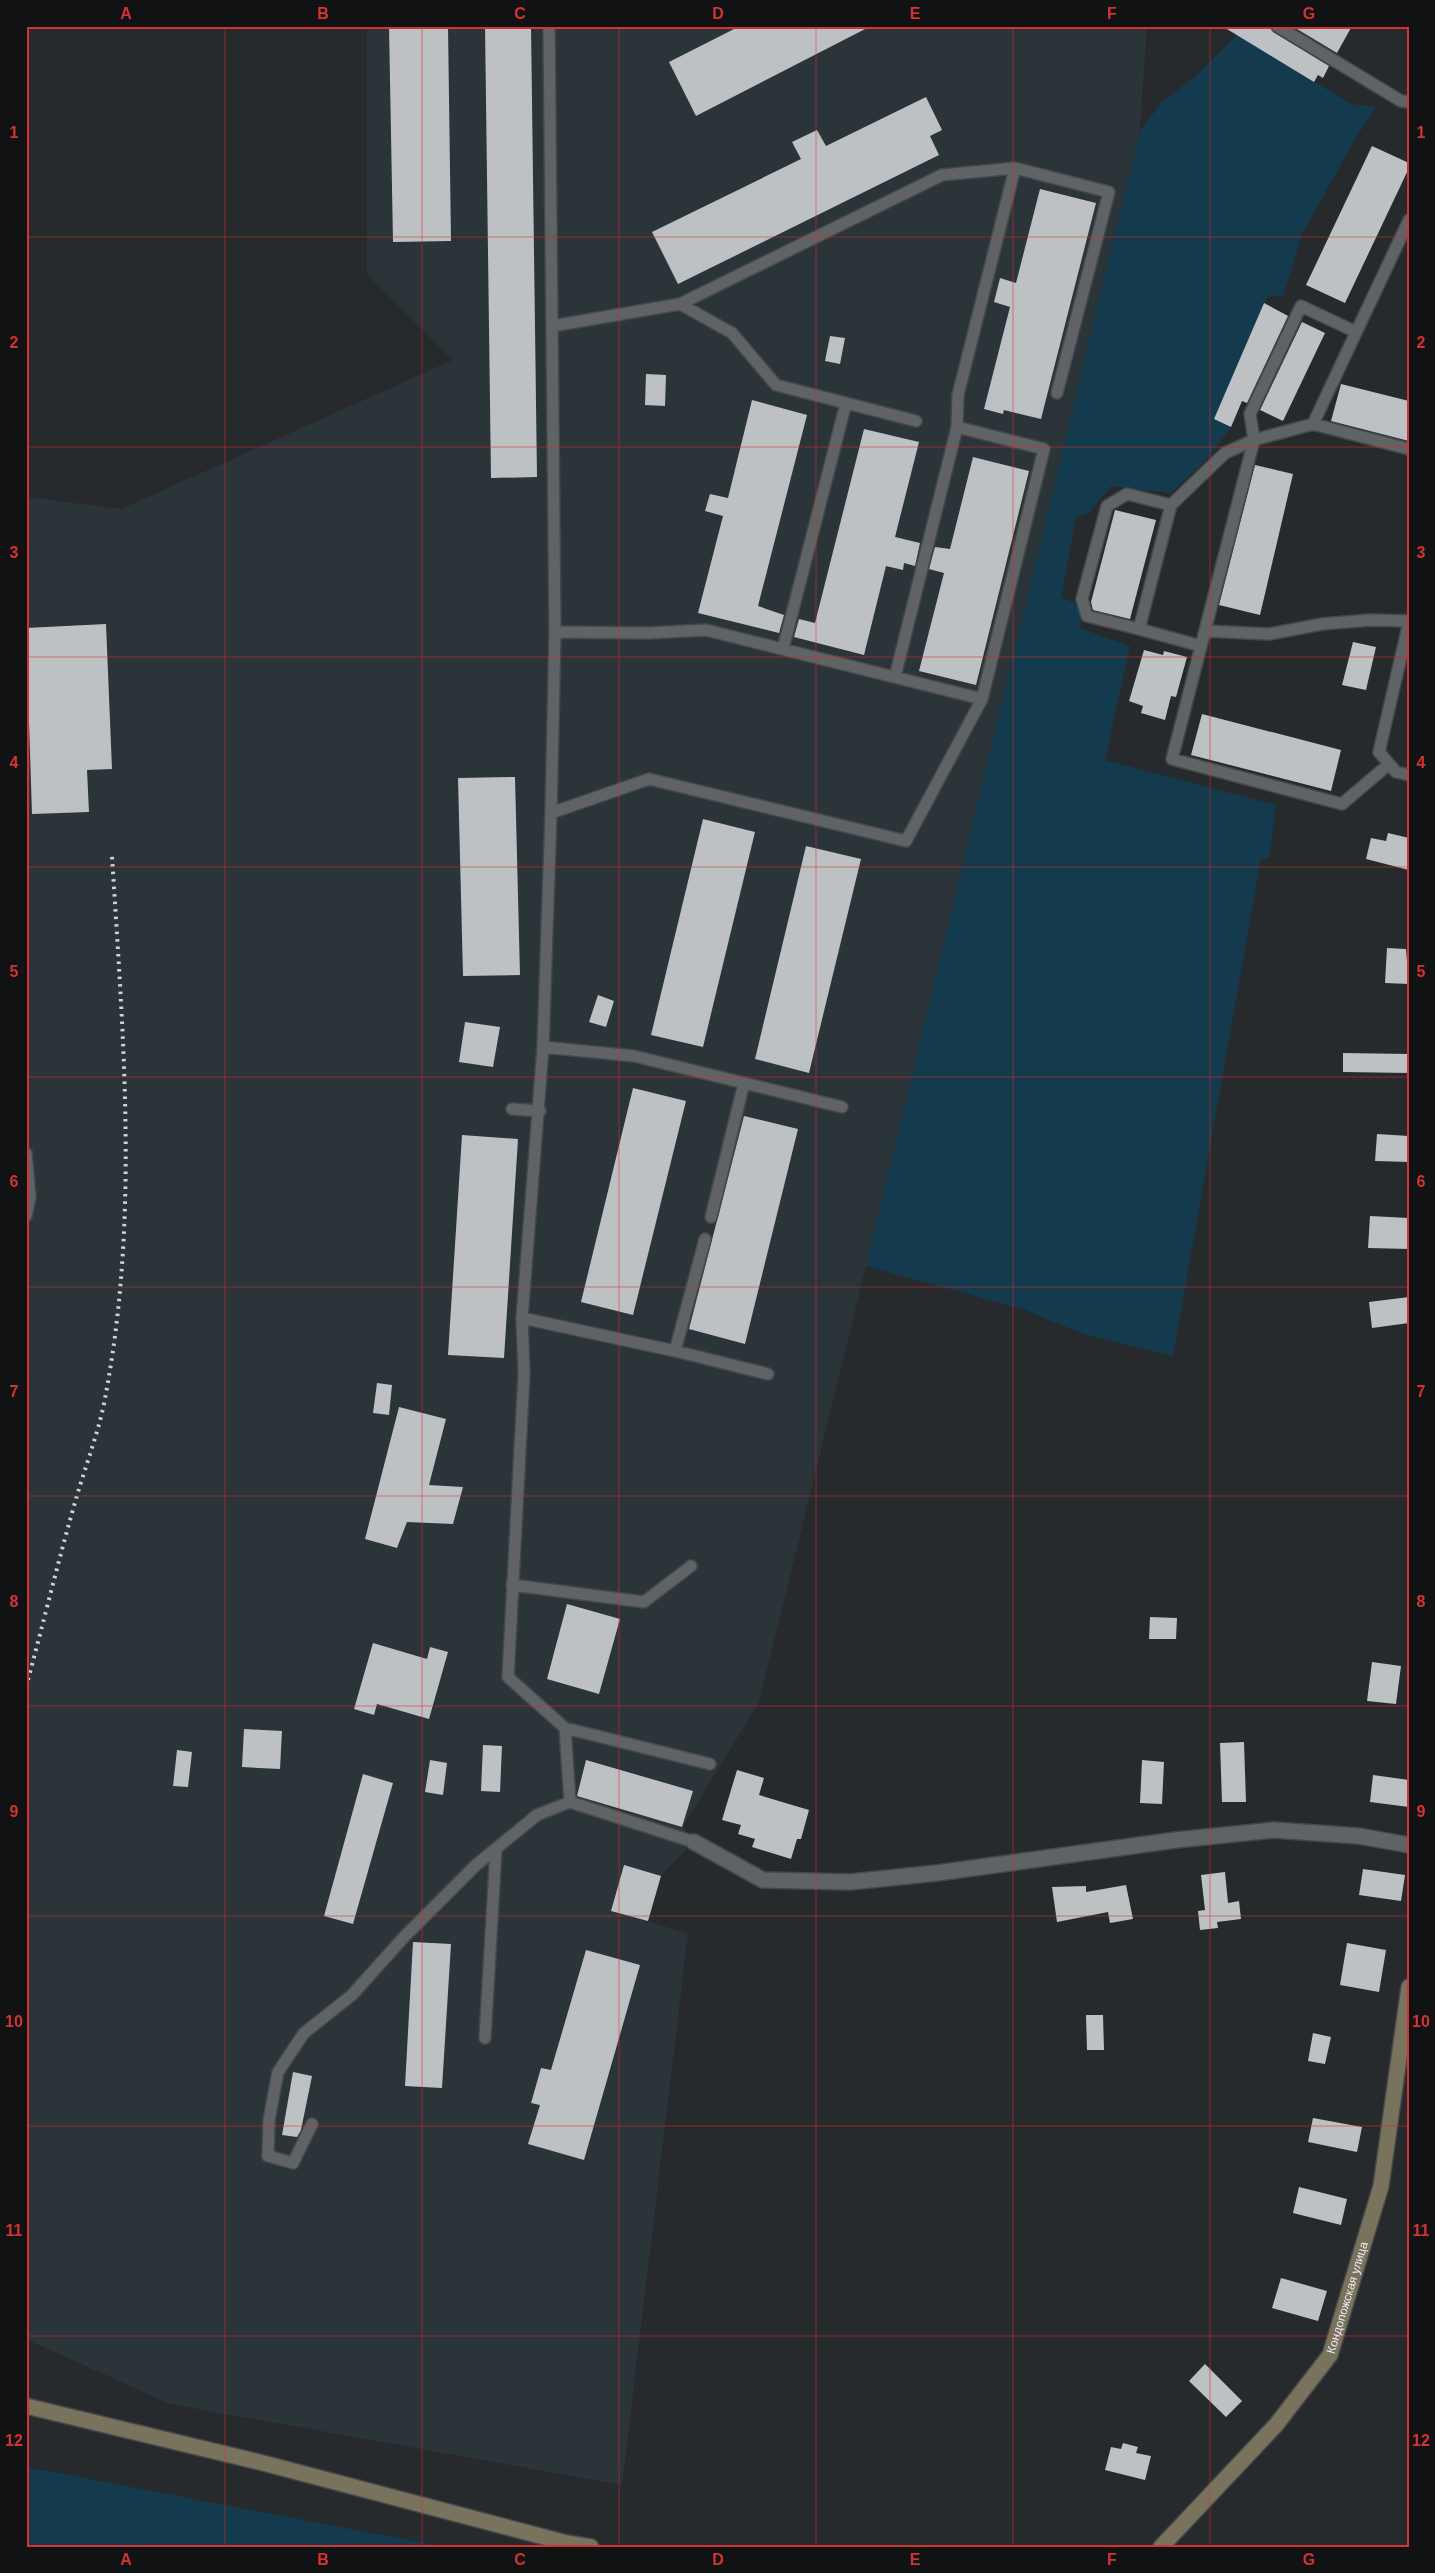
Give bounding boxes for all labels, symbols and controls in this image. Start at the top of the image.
text: A [120,5,132,22]
text: B [317,5,329,22]
text: C [514,5,526,22]
text: D [712,5,724,22]
text: E [910,5,921,22]
text: F [1107,5,1117,22]
text: G [1303,5,1315,22]
text: 1 [10,124,19,141]
text: 1 [1417,124,1426,141]
text: 2 [10,334,19,351]
text: 2 [1417,334,1426,351]
text: 3 [10,544,19,561]
text: 3 [1417,544,1426,561]
text: 4 [10,754,19,771]
text: 4 [1417,754,1426,771]
text: 5 [10,963,19,980]
text: 5 [1417,963,1426,980]
text: 6 [10,1173,19,1190]
text: 6 [1417,1173,1426,1190]
text: 7 [10,1383,19,1400]
text: 7 [1417,1383,1426,1400]
text: 8 [10,1593,19,1610]
text: 8 [1417,1593,1426,1610]
text: 9 [10,1803,19,1820]
text: 9 [1417,1803,1426,1820]
text: 10 [5,2013,23,2030]
text: 10 [1412,2013,1430,2030]
text: 11 [6,2222,23,2239]
text: 11 [1413,2222,1430,2239]
street label: Кондопожская улица [1324,2240,1371,2355]
text: 12 [5,2432,23,2449]
text: 12 [1412,2432,1430,2449]
text: A [120,2551,132,2568]
text: B [317,2551,329,2568]
text: C [514,2551,526,2568]
text: D [712,2551,724,2568]
text: E [910,2551,921,2568]
text: F [1107,2551,1117,2568]
text: G [1303,2551,1315,2568]

